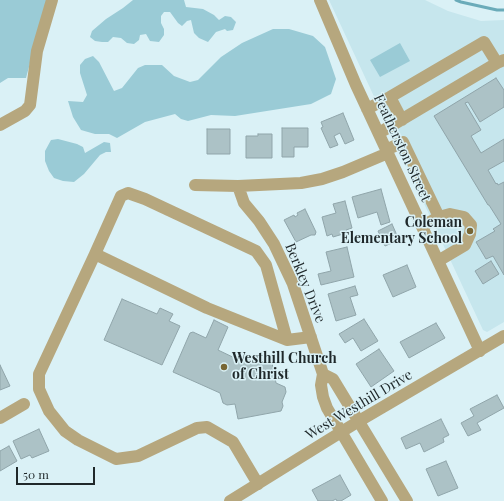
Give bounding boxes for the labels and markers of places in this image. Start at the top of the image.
place label: Coleman Elementary School [341,215,462,248]
marker: Coleman Elementary School [465,226,475,236]
place label: Westhill Church of Christ [232,351,337,384]
marker: Westhill Church of Christ [219,362,229,372]

